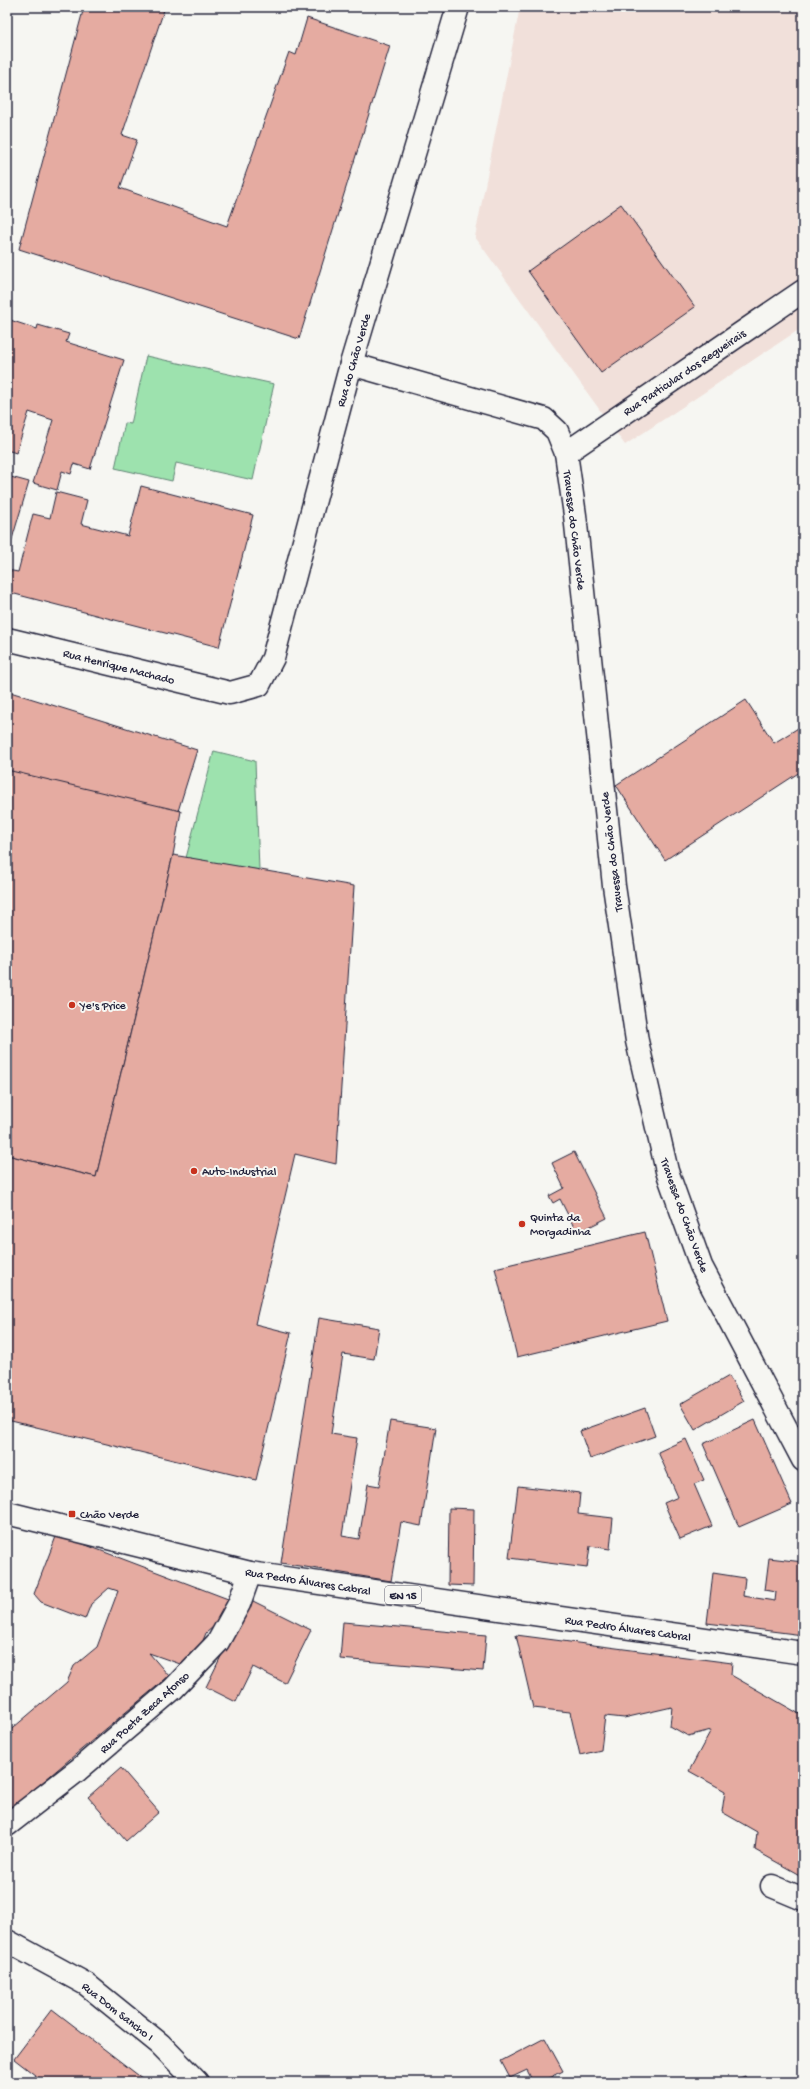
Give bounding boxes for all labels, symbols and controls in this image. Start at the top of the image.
street label: Rua do Chão Verde [335,311,375,409]
street label: Rua Particular dos Regueirais [621,327,750,420]
street label: Travessa do Chão Verde [559,469,587,592]
street label: Rua Henrique Machado [61,647,176,689]
street label: Travessa do Chão Verde [599,790,627,913]
marker: Ye's Price [67,1000,77,1010]
place label: Ye's Price [79,1000,127,1014]
street label: Travessa do Chão Verde [656,1156,711,1275]
marker: Auto-Industrial [189,1166,199,1176]
place label: Auto-Industrial [202,1166,277,1180]
place label: Quinta da Morgadinha [530,1212,591,1240]
marker: Quinta da Morgadinha [517,1219,527,1229]
marker: Chão Verde [67,1509,77,1519]
place label: Chão Verde [80,1509,140,1523]
street label: Rua Pedro Álvares Cabral [244,1566,372,1600]
road number: EN 15 [385,1586,421,1604]
street label: Rua Pedro Álvares Cabral [564,1614,692,1646]
street label: Rua Poeta Zeca Afonso [98,1670,193,1757]
street label: Rua Dom Sancho I [78,1980,156,2045]

